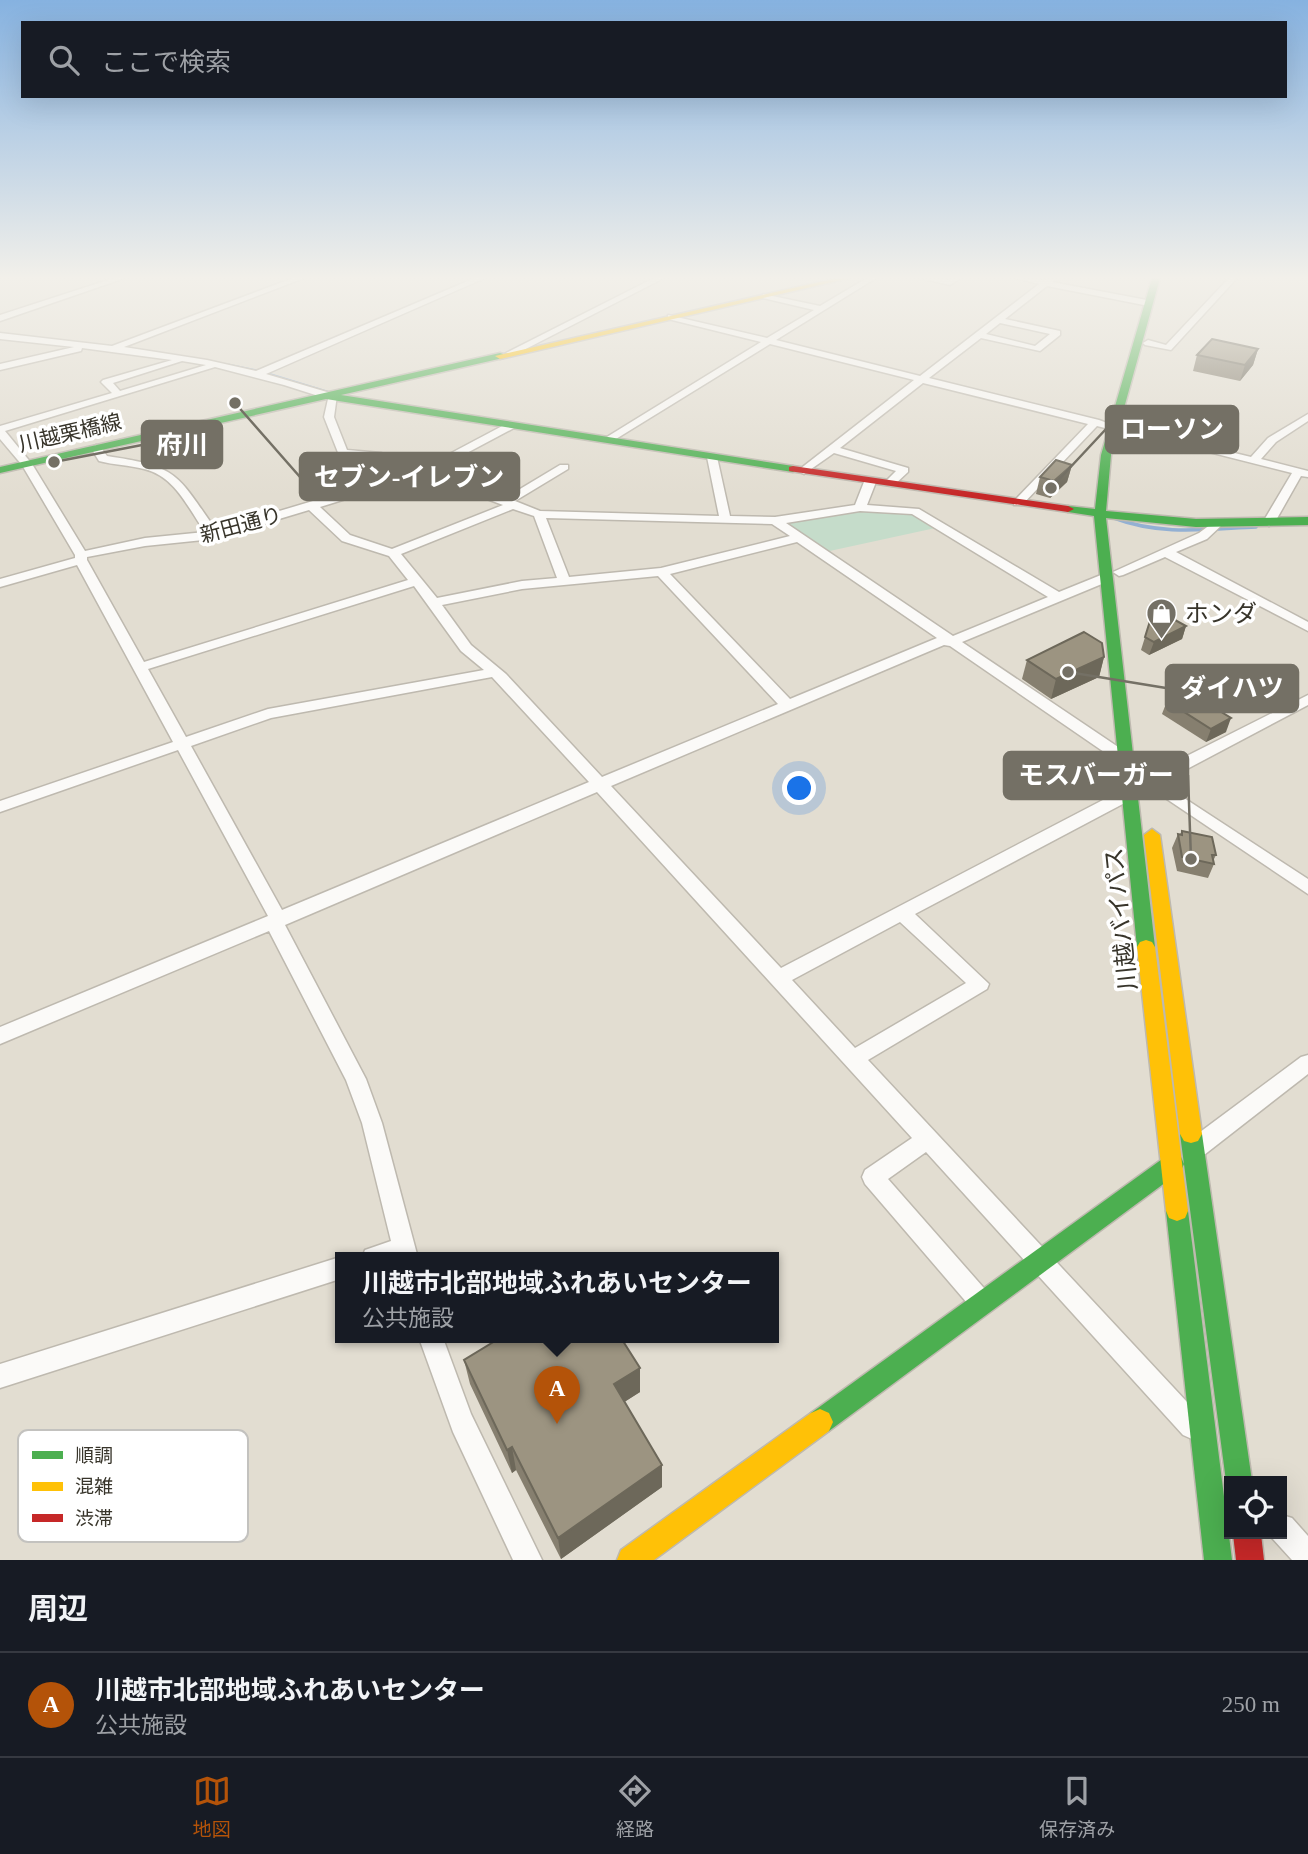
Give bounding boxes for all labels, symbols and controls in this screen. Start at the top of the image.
search box [21,21,1287,98]
icon: search [45,41,83,79]
text: ここで検索 [101,48,231,77]
callout: ローソン [1106,406,1238,453]
street label: 川越栗橋線 [16,409,124,457]
text: ローソン [1120,415,1224,444]
callout: 府川 [142,421,222,468]
text: 府川 [156,431,208,460]
callout: セブン-イレブン [300,453,519,500]
text: セブン-イレブン [314,463,504,492]
street label: 新田通り [197,503,285,547]
shop icon: ホンダ [1145,597,1179,641]
place label: ホンダ [1185,601,1257,627]
callout: ダイハツ [1166,665,1298,712]
text: ダイハツ [1180,674,1284,703]
callout: モスバーガー [1004,752,1188,799]
text: モスバーガー [1018,761,1174,790]
your location [782,771,816,805]
street label: 川越バイパス [1101,846,1141,992]
popup [335,1252,779,1343]
text: 川越市北部地域ふれあいセンター [362,1269,752,1298]
text: 公共施設 [362,1306,454,1331]
pin: A [534,1366,580,1424]
legend [18,1430,248,1542]
text: 順調 [75,1445,113,1466]
text: 混雑 [75,1476,113,1497]
map controls [1224,1476,1287,1539]
button: locate [1224,1476,1287,1539]
text: 渋滞 [75,1508,113,1529]
text: 周辺 [28,1592,88,1625]
text: 川越市北部地域ふれあいセンター [95,1676,485,1705]
text: A [43,1692,59,1717]
text: 250 m [1222,1692,1280,1717]
text: 公共施設 [95,1713,187,1738]
tab: 地図 [193,1772,231,1841]
tab: 経路 [616,1772,654,1841]
tab: 保存済み [1039,1772,1115,1841]

